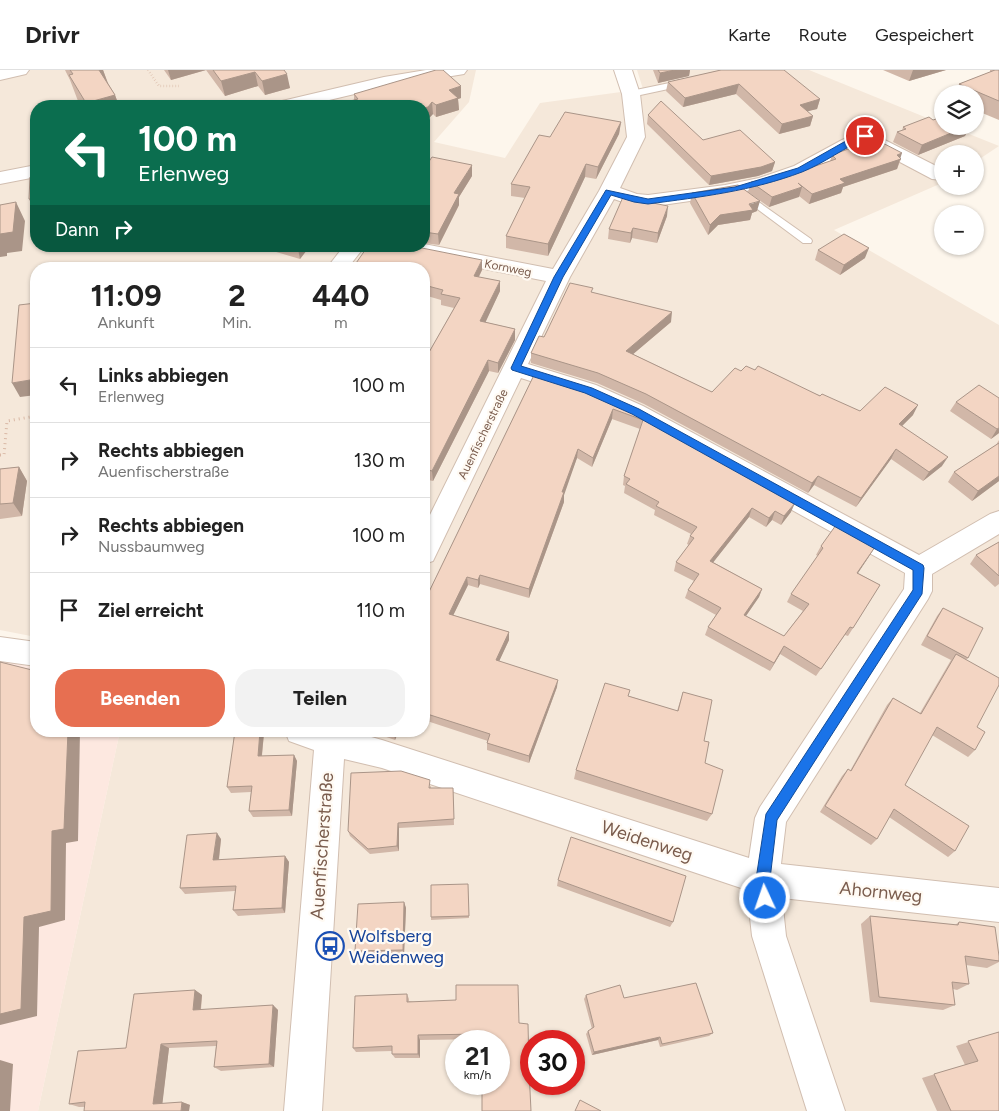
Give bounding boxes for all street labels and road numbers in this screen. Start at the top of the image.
street label: Kornweg [483,257,533,279]
street label: Auenfischerstraße [455,386,511,481]
street label: Auenfischerstraße [306,772,338,920]
street label: Weidenweg [598,816,696,866]
street label: Ahornweg [839,877,923,907]

